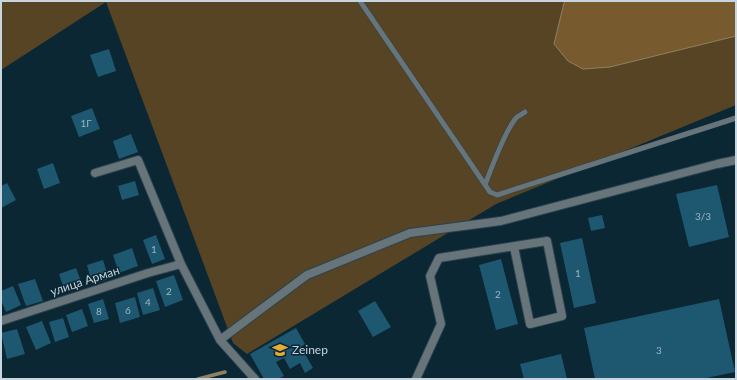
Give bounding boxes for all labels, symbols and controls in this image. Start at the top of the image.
house number: 1Г [80,117,92,129]
house number: 3/3 [695,210,711,222]
house number: 1 [151,243,157,255]
street label: улица Арман [48,262,121,299]
house number: 1 [575,267,581,279]
house number: 2 [166,285,172,297]
house number: 2 [495,288,501,300]
house number: 4 [145,296,151,308]
house number: 6 [125,304,131,316]
house number: 8 [96,305,102,317]
school or university icon: Zeinep [271,341,289,359]
place label: Zeinep [292,342,328,357]
house number: 3 [656,344,662,356]

